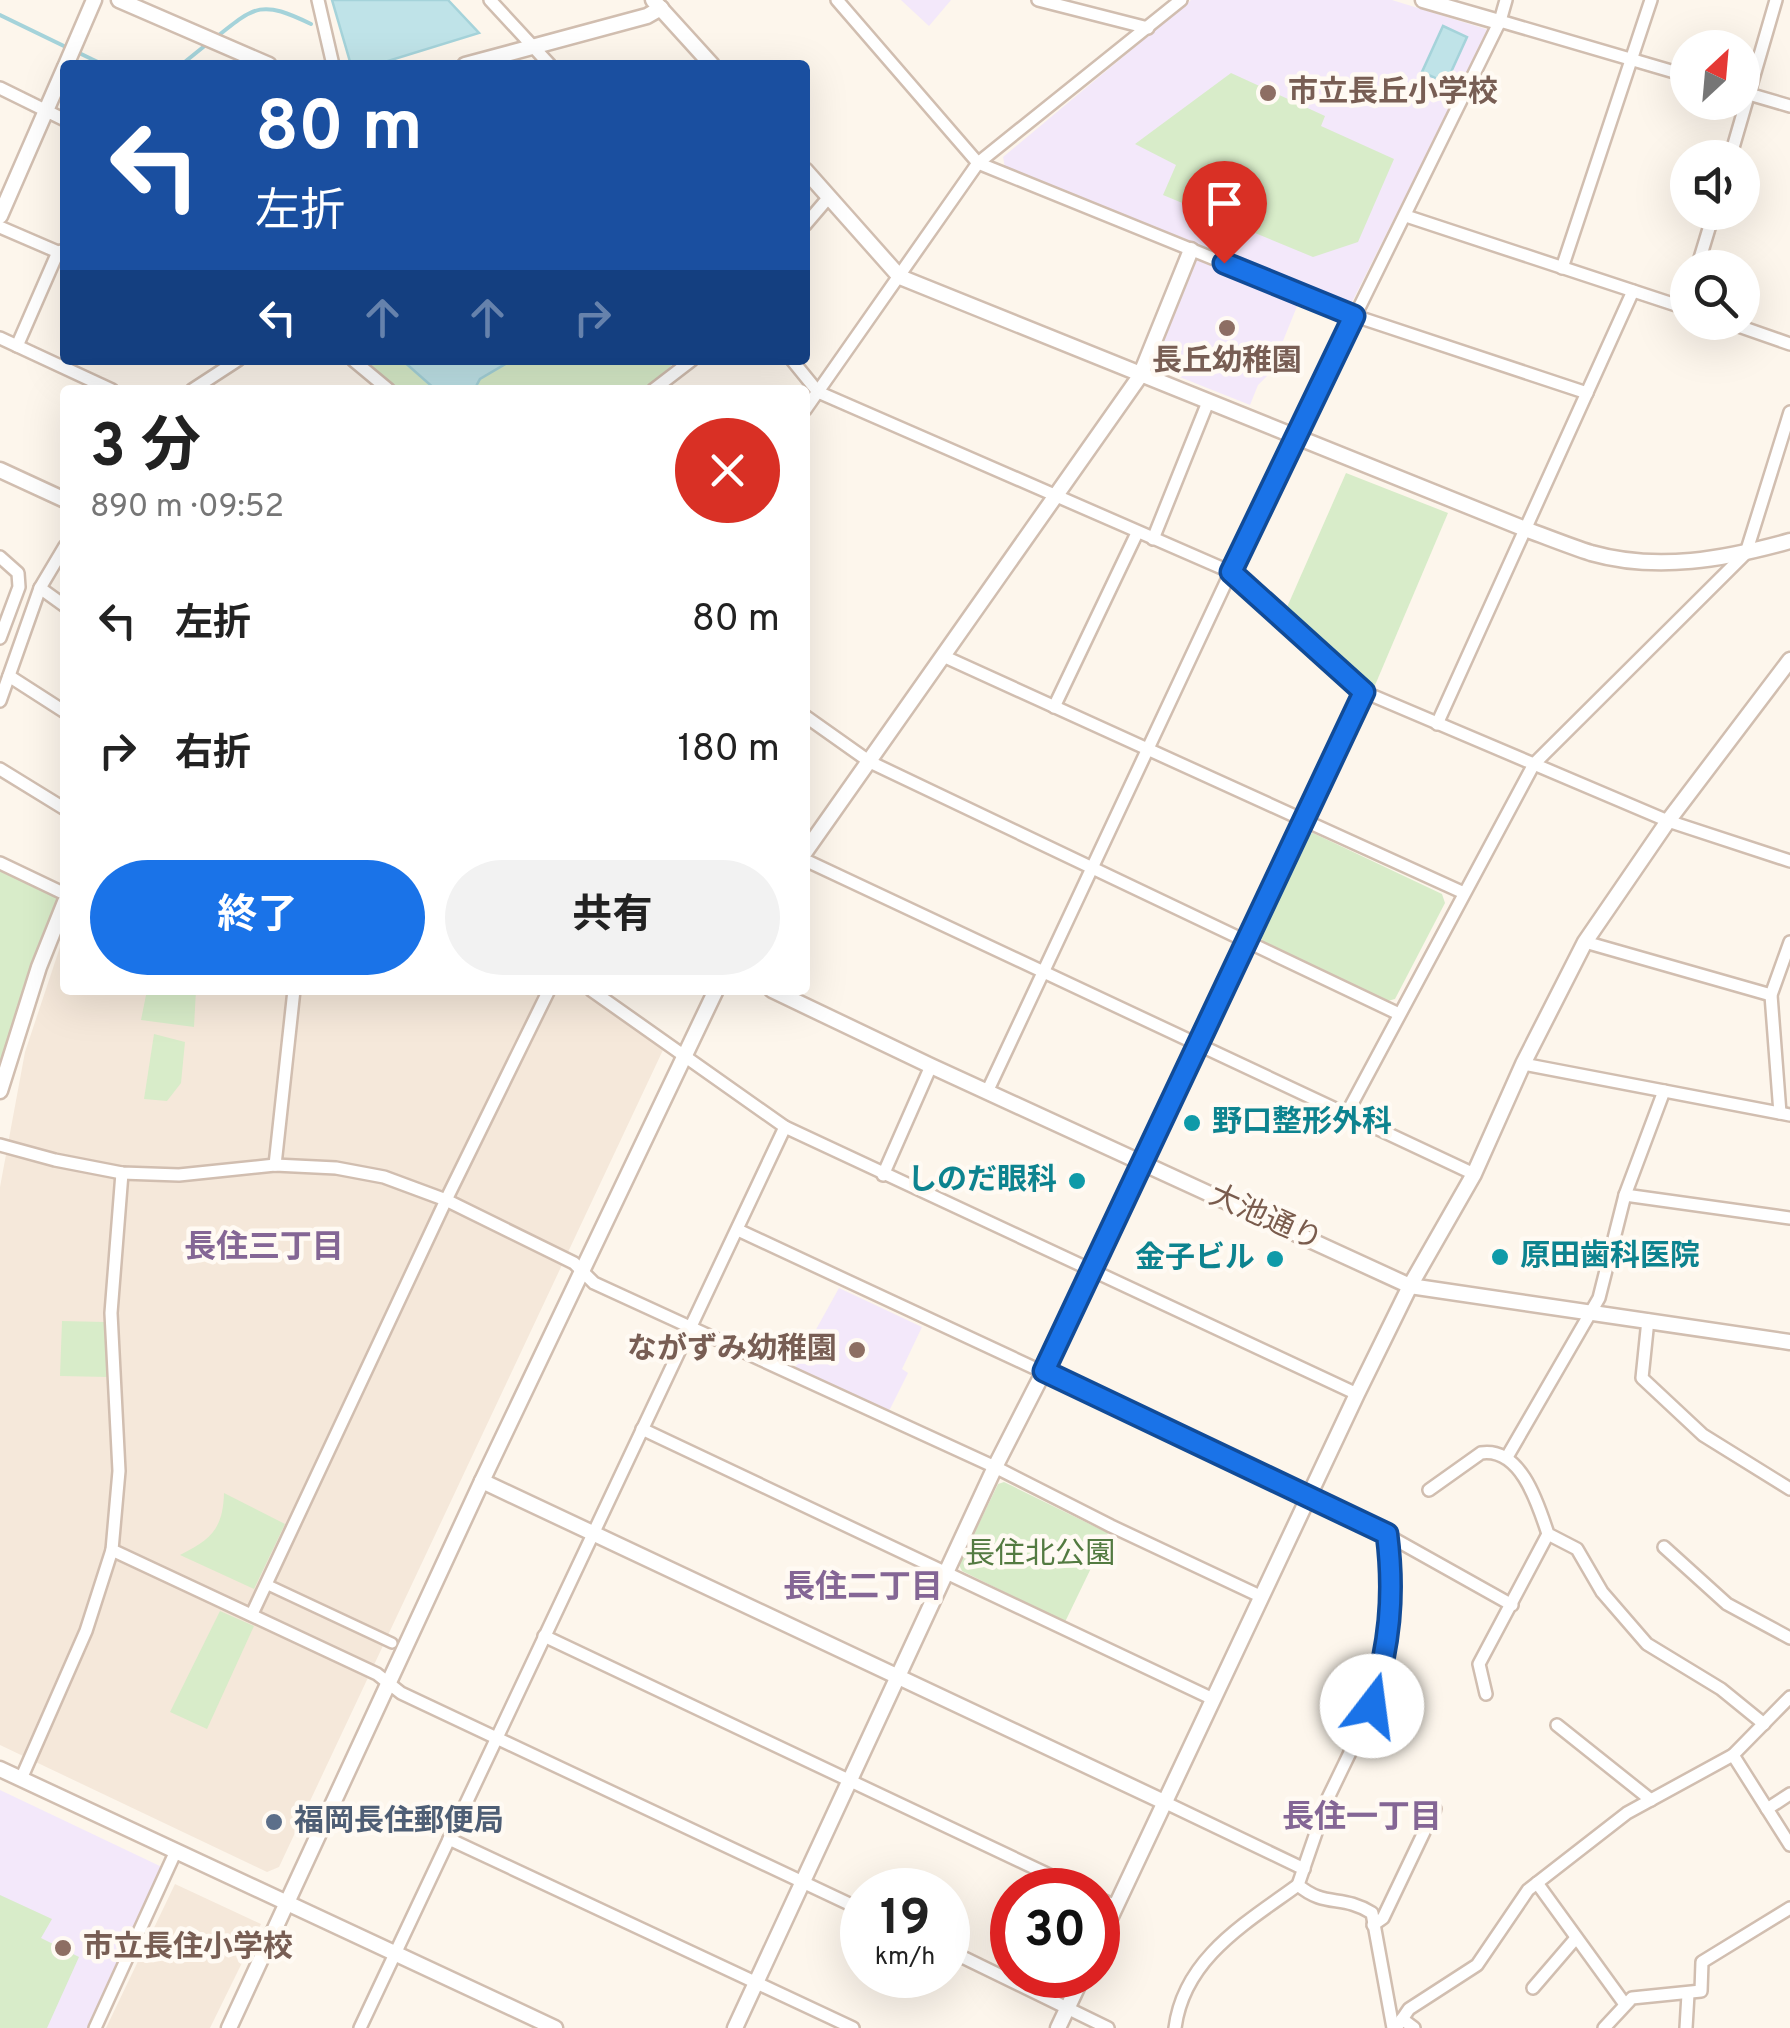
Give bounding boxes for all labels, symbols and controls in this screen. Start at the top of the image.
north arrow [1670,30,1760,120]
map controls [1670,30,1760,340]
place label: 市立長丘小学校 [1288,75,1498,112]
marker: 市立長丘小学校 [1257,82,1279,104]
text: 80 m [255,86,423,175]
icon: left [90,100,220,230]
button: sound [1670,140,1760,230]
pin [1182,161,1267,264]
icon: arrive [1197,176,1252,231]
text: 左折 [255,185,345,242]
button: search [1670,250,1760,340]
icon: left [250,290,305,345]
icon: ahead [355,290,410,345]
icon: ahead [460,290,515,345]
icon: right [565,290,620,345]
marker: 長丘幼稚園 [1216,317,1238,339]
place label: 長丘幼稚園 [1152,344,1302,381]
text: 3 分 [90,412,201,488]
button: close [675,418,780,523]
text: 890 m · 09:52 [90,488,284,528]
icon: left [90,593,145,648]
text: 80 m [692,596,780,645]
text: 左折 [175,601,251,650]
icon: right [90,723,145,778]
text: 180 m [677,726,780,775]
text: 右折 [175,731,251,780]
button: 終了 [90,860,425,975]
button: 共有 [445,860,780,975]
place label: 野口整形外科 [1212,1105,1392,1142]
marker: 野口整形外科 [1181,1112,1203,1134]
place label: しのだ眼科 [907,1163,1057,1200]
marker: しのだ眼科 [1066,1170,1088,1192]
street label: 大池通り [1203,1178,1327,1260]
district label: 長住三丁目 [184,1229,344,1269]
place label: 原田歯科医院 [1520,1239,1700,1276]
place label: 金子ビル [1135,1241,1255,1278]
marker: 原田歯科医院 [1489,1246,1511,1268]
marker: 金子ビル [1264,1248,1286,1270]
place label: ながずみ幼稚園 [627,1332,837,1369]
marker: ながずみ幼稚園 [846,1339,868,1361]
park label: 長住北公園 [965,1537,1115,1574]
district label: 長住二丁目 [783,1569,943,1609]
position arrow [1320,1654,1424,1758]
district label: 長住一丁目 [1282,1799,1442,1839]
place label: 福岡長住郵便局 [294,1804,504,1841]
marker: 福岡長住郵便局 [263,1811,285,1833]
speed limit sign: 30 [990,1868,1120,1998]
text: 19 [880,1889,930,1952]
place label: 市立長住小学校 [83,1930,293,1967]
marker: 市立長住小学校 [52,1937,74,1959]
text: km/h [875,1942,935,1974]

